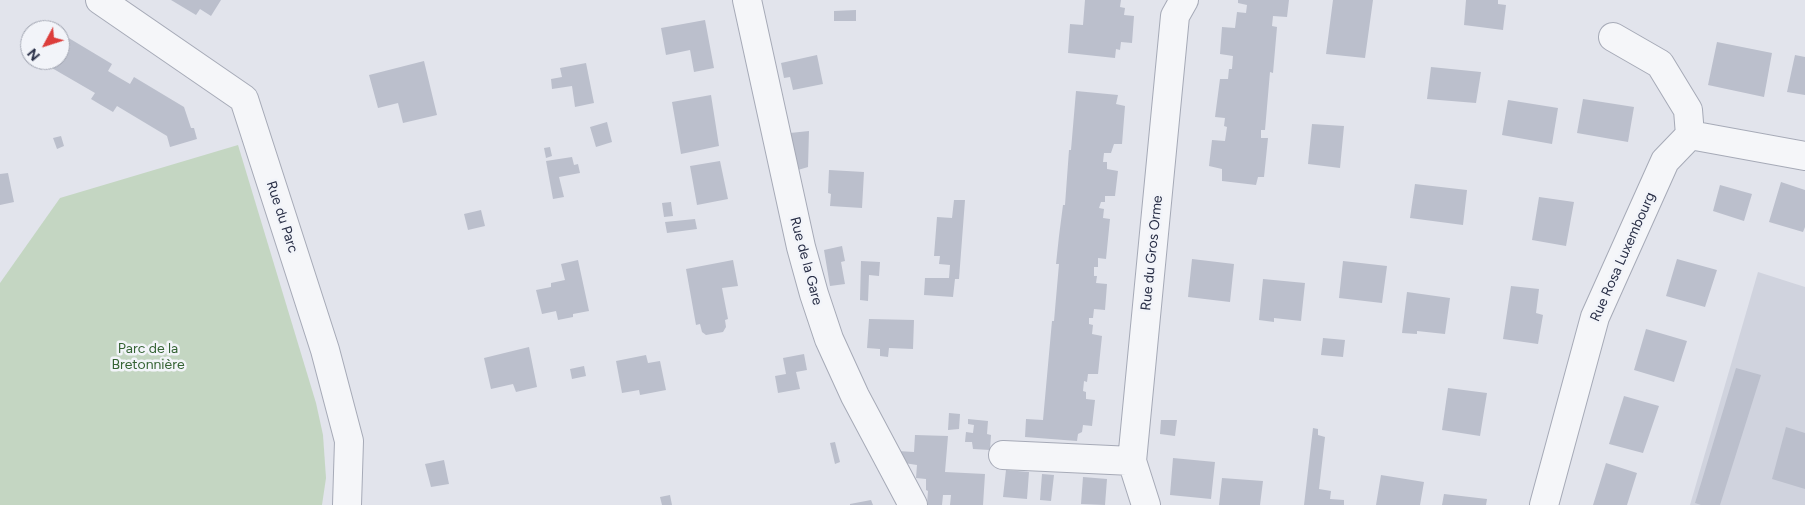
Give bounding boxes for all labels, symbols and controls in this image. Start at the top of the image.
north arrow [20,20,70,70]
text: N [24,45,44,64]
street label: Rue du Parc [262,179,302,255]
street label: Rue Rosa Luxembourg [1587,190,1659,324]
street label: Rue du Gros Orme [1138,195,1166,311]
street label: Rue de la Gare [786,215,826,307]
park label: Parc de la Bretonnière [111,341,185,374]

